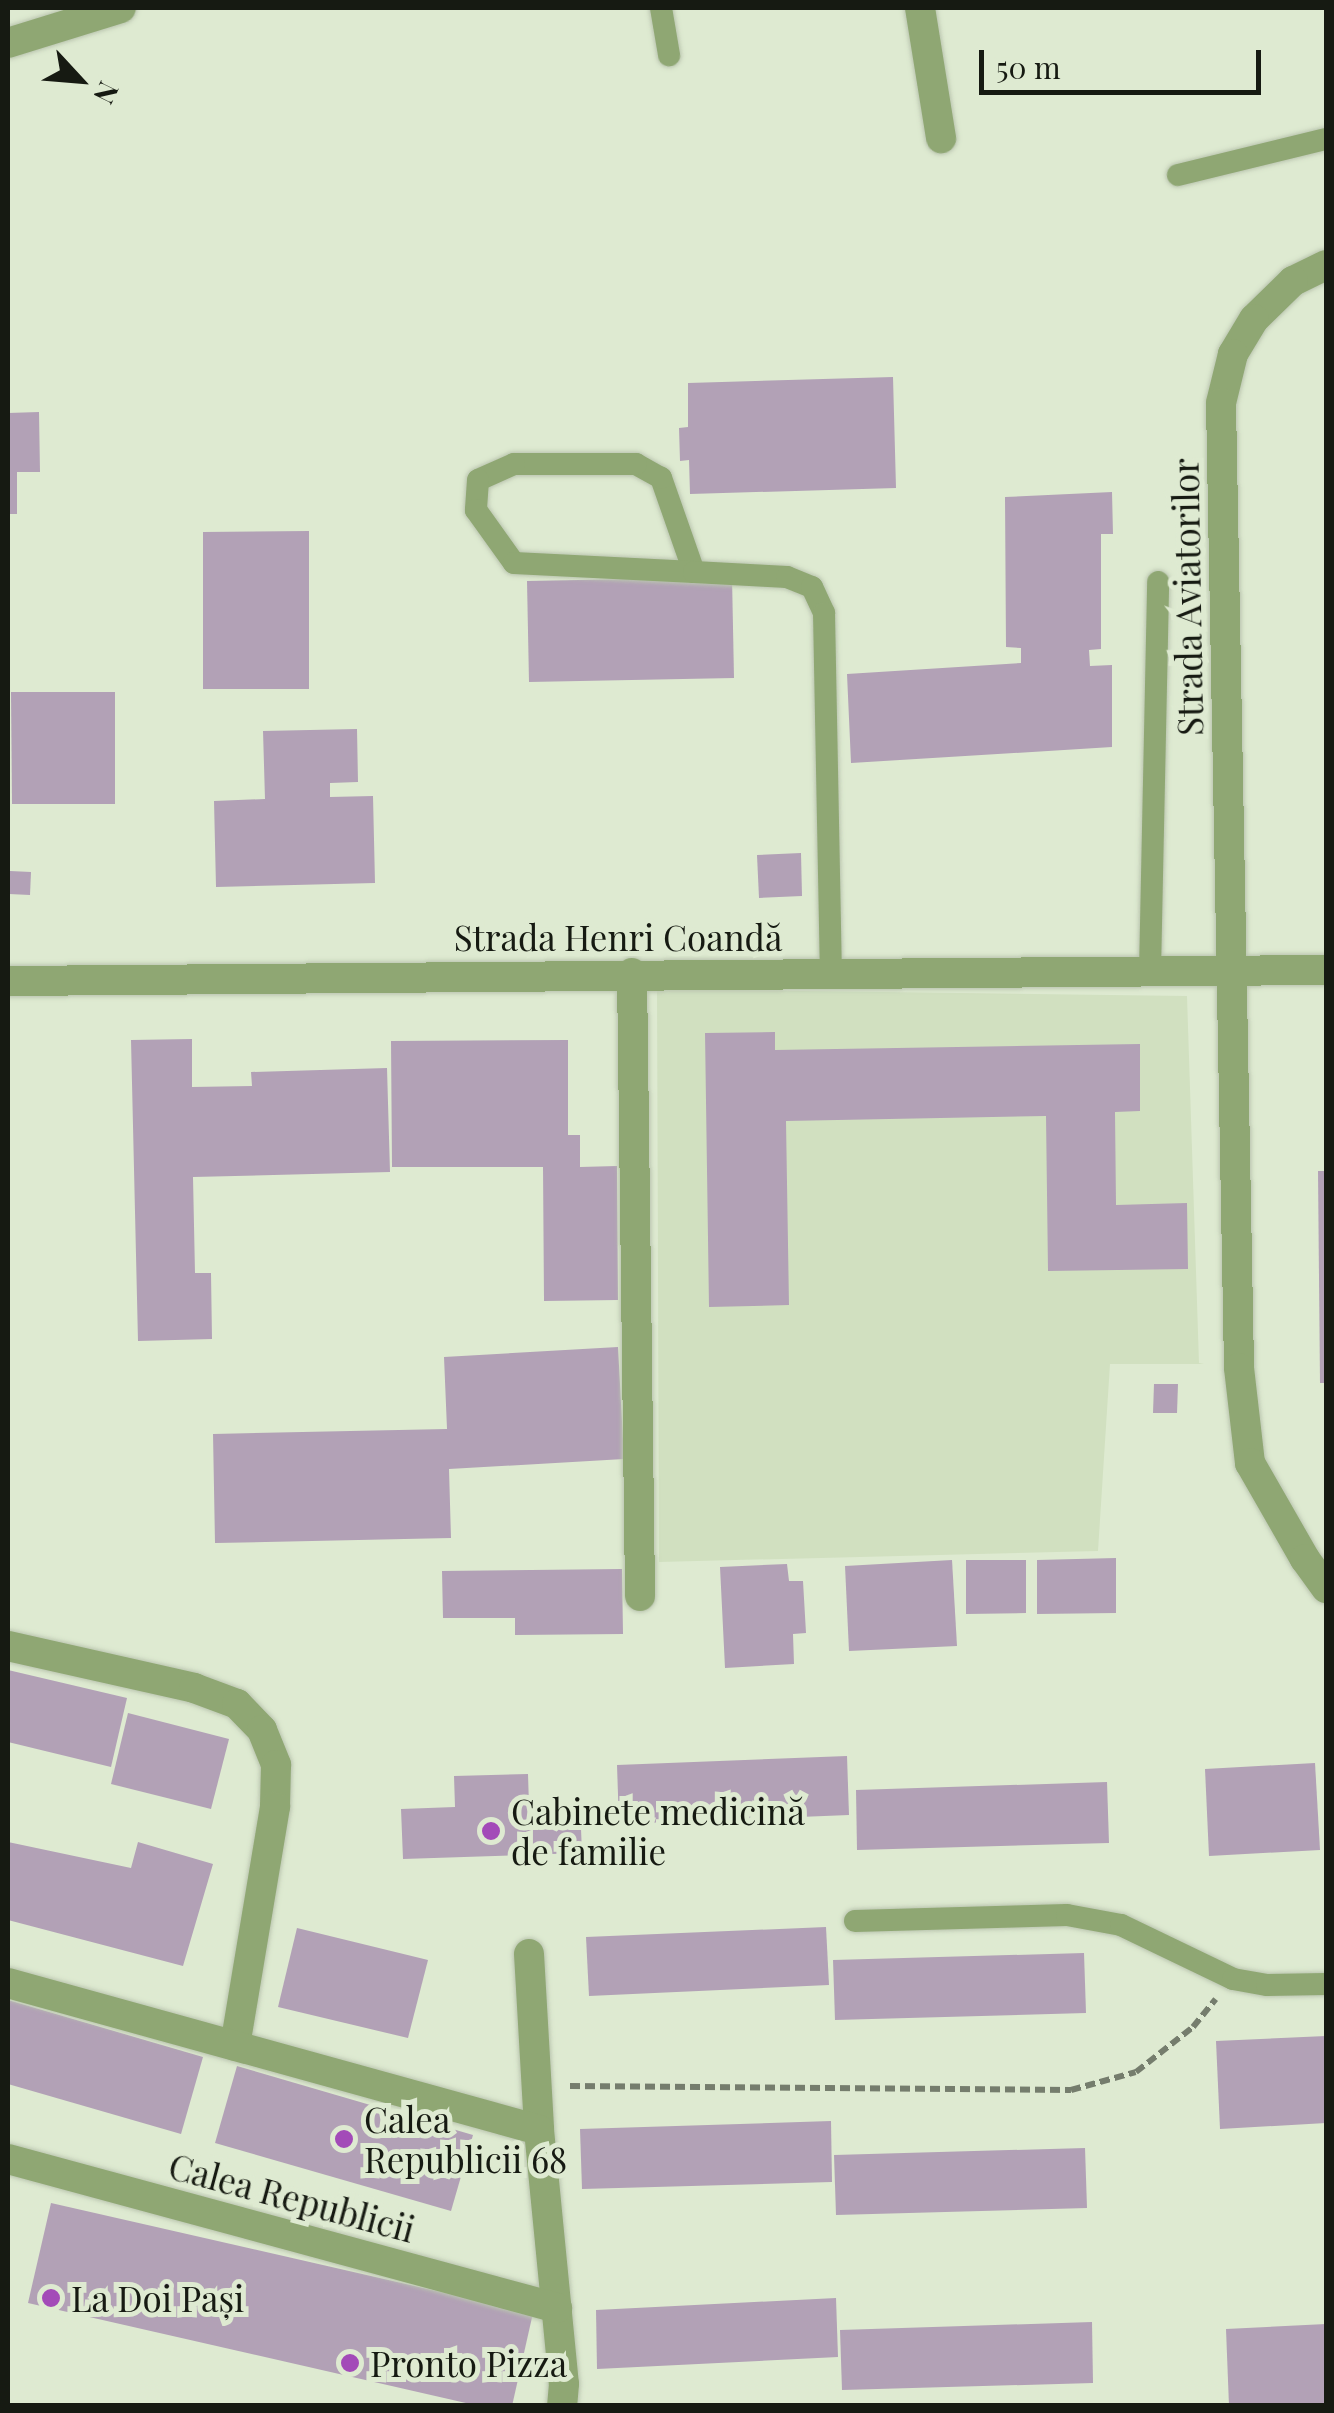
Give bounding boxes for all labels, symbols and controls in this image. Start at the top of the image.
north arrow [30,30,130,130]
scale bar [984,30,1266,92]
text: 50 m [996,47,1061,87]
text: N [86,76,128,111]
street label: Strada Aviatorilor [1164,457,1210,737]
street label: Strada Henri Coandă [453,916,783,958]
place label: Cabinete medicină de familie [511,1790,805,1872]
marker: Cabinete medicină de familie [480,1820,502,1842]
place label: Calea Republicii 68 [364,2098,567,2180]
marker: Calea Republicii 68 [333,2128,355,2150]
street label: Calea Republicii [164,2144,420,2250]
place label: La Doi Pași [71,2277,245,2319]
marker: La Doi Pași [40,2287,62,2309]
place label: Pronto Pizza [370,2342,567,2384]
marker: Pronto Pizza [339,2352,361,2374]

